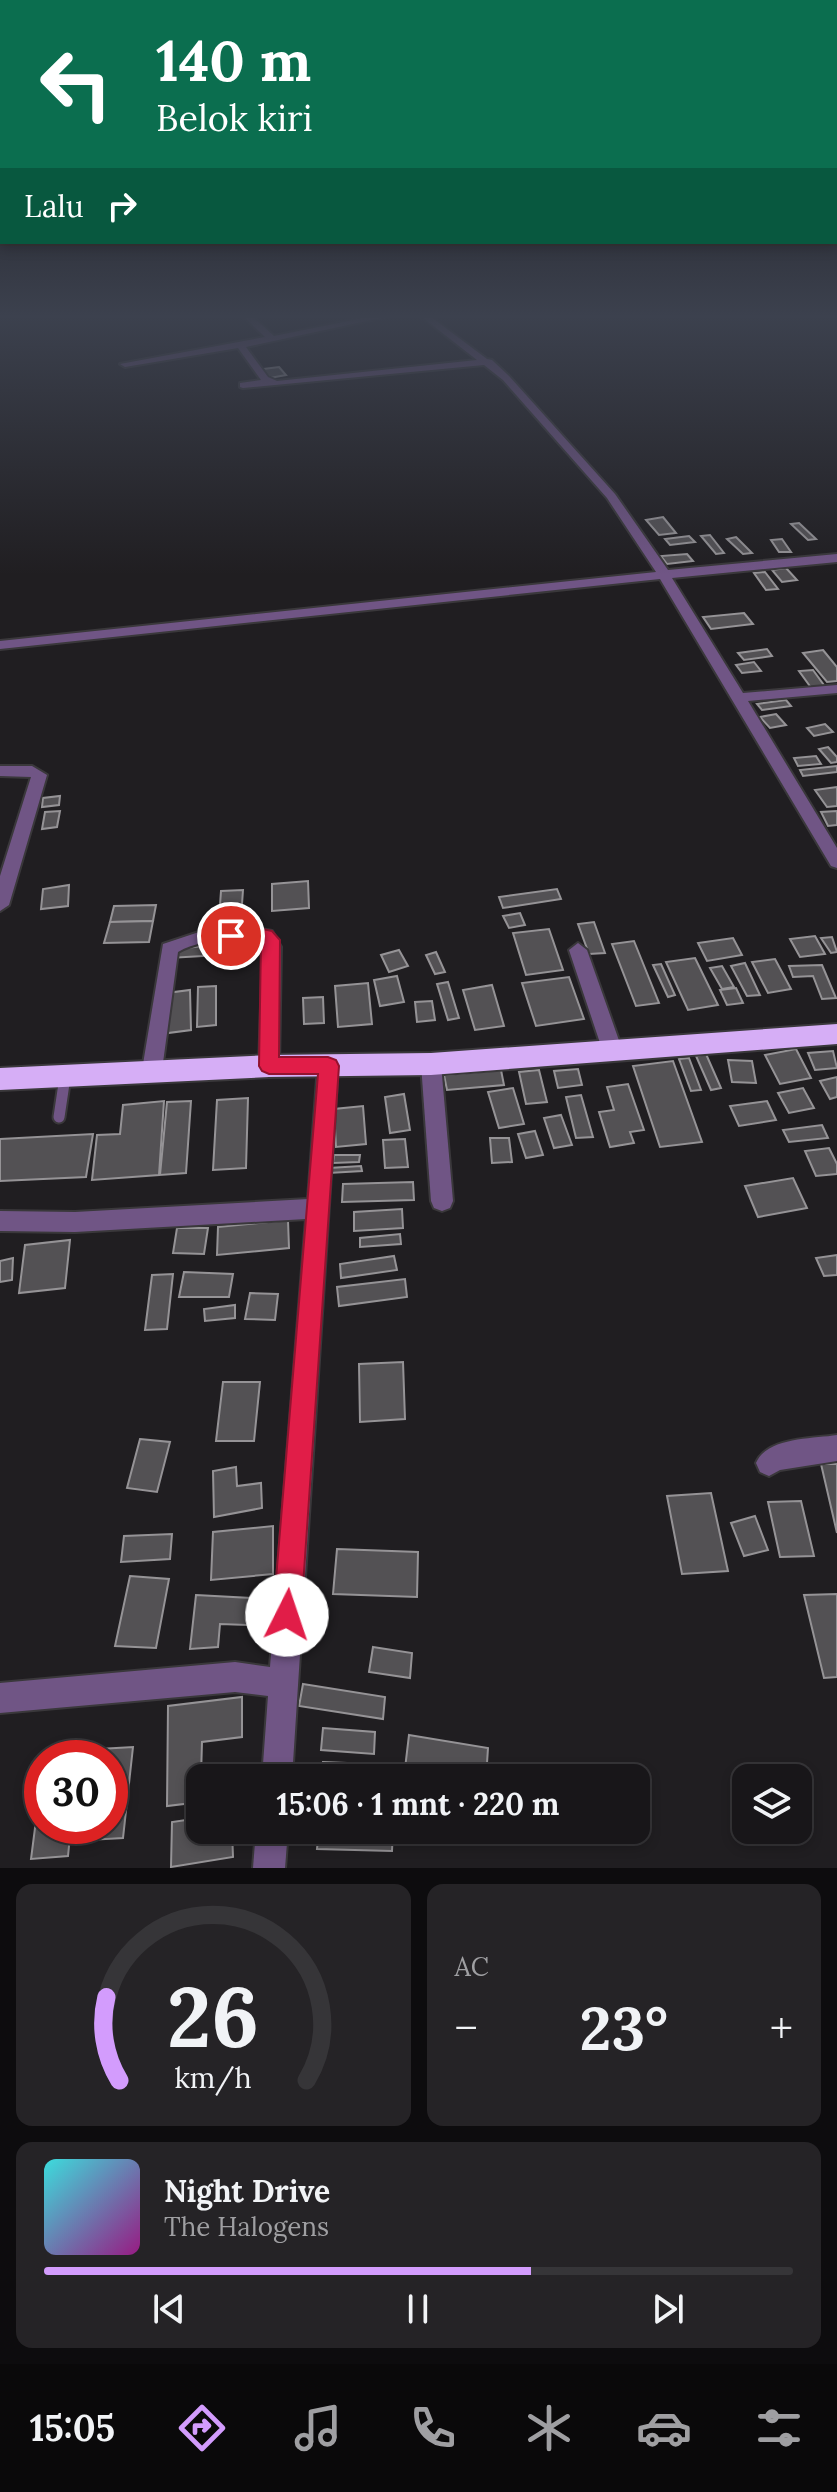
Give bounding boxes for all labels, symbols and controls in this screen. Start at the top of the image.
text: 140 m [156,25,311,96]
icon: left [24,32,128,136]
text: Belok kiri [156,95,313,141]
icon: right [100,184,144,228]
text: Lalu [24,187,84,225]
pin [197,902,265,970]
icon: arrive [209,914,253,958]
position arrow [245,1573,329,1657]
speed limit sign: 30 [24,1740,128,1844]
map controls [732,1764,812,1844]
button: layers [732,1764,812,1844]
text: 15:06 · 1 mnt · 220 m [277,1785,559,1823]
text: AC [455,1950,489,1983]
text: 26 [167,1963,259,2070]
text: 23° [580,1990,668,2066]
text: − [455,2000,478,2056]
text: + [770,2000,793,2056]
text: km/h [175,2059,252,2096]
text: Night Drive [164,2172,330,2210]
text: The Halogens [164,2210,329,2243]
icon: previous [147,2287,191,2331]
icon: pause [396,2287,440,2331]
icon: next [646,2287,690,2331]
icon: directions [174,2400,230,2456]
icon: music [290,2400,346,2456]
icon: phone [405,2400,461,2456]
icon: climate [521,2400,577,2456]
icon: car [636,2400,692,2456]
icon: filters [751,2400,807,2456]
text: 15:05 [30,2405,115,2451]

